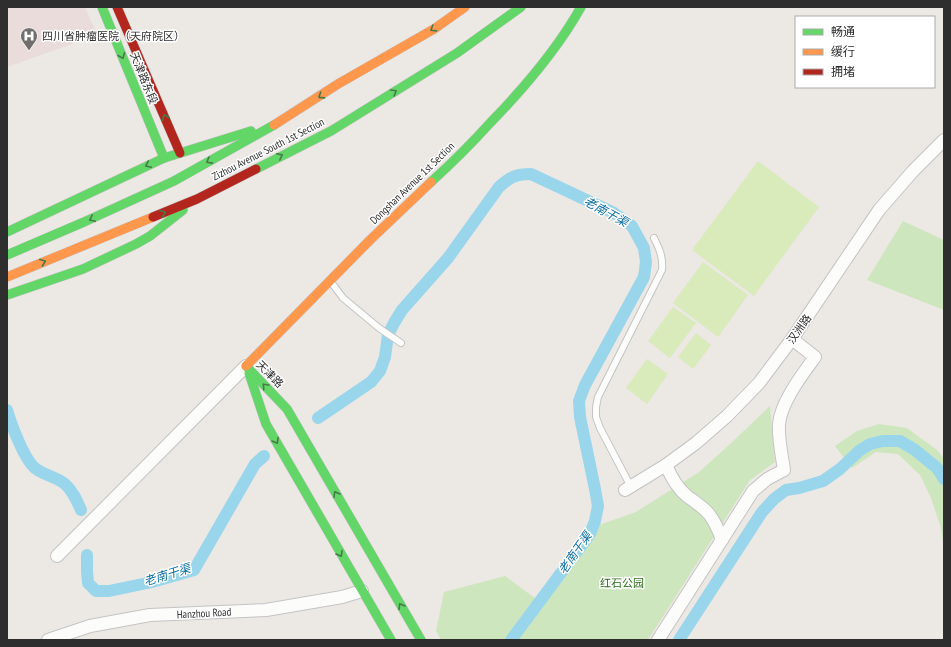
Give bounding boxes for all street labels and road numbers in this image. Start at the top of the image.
street label: 天津路东段 [127,50,161,106]
street label: Zizhou Avenue South 1st Section [209,114,327,183]
street label: Dongshan Avenue 1st Section [367,139,457,227]
street label: 汉洲路 [784,311,814,347]
street label: 天津路 [253,357,287,391]
street label: Hanzhou Road [176,605,232,621]

